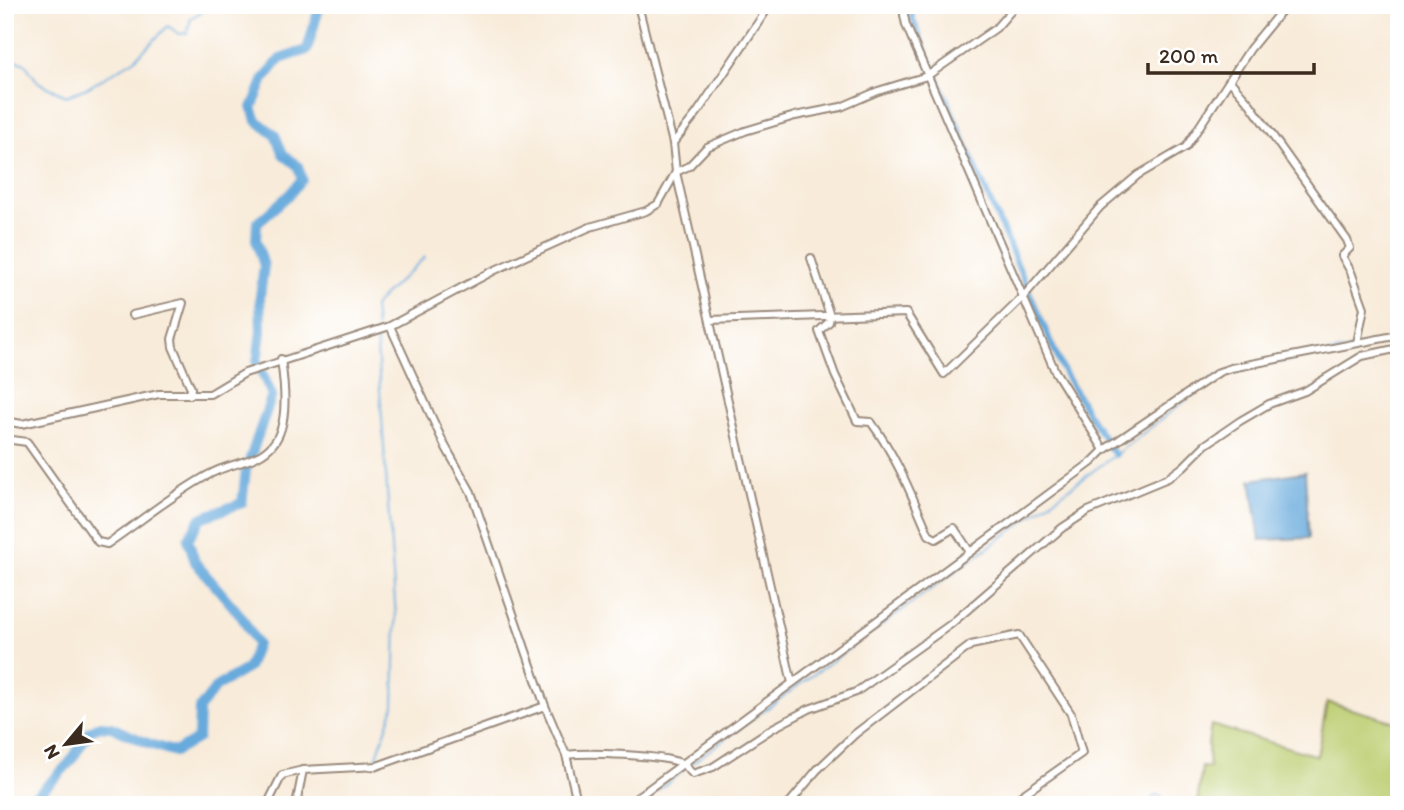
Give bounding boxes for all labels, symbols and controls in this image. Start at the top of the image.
scale bar [1148,32,1315,76]
text: 200 m [1159,43,1219,68]
north arrow [32,708,102,778]
text: N [38,741,65,763]

